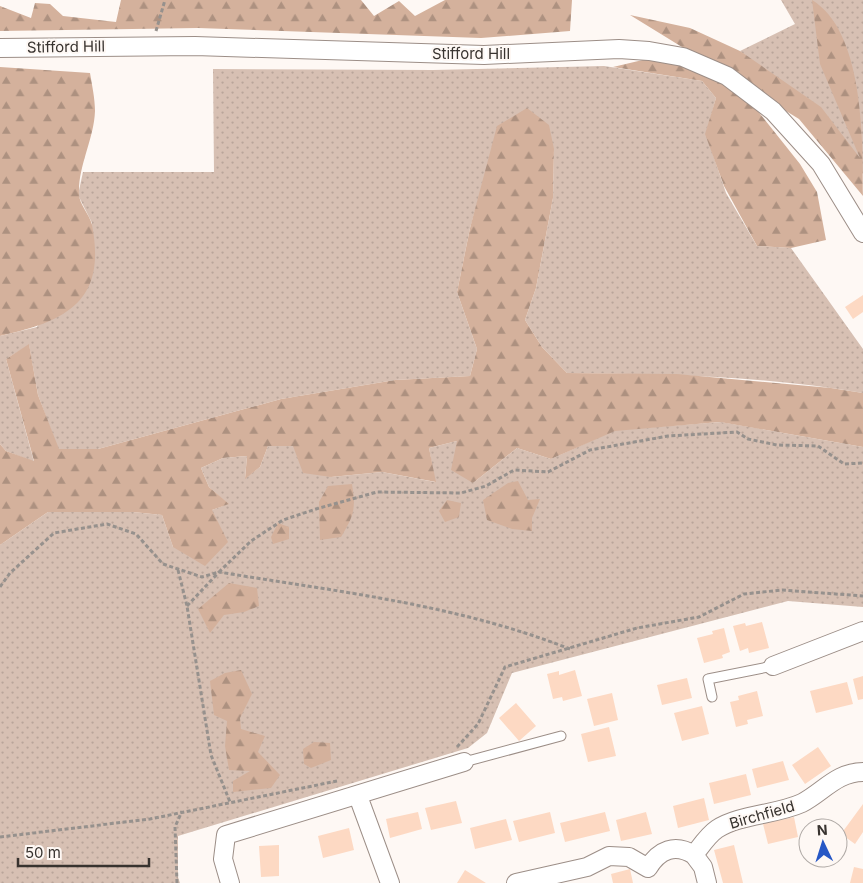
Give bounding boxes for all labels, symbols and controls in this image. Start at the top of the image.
street label: Stifford Hill [27,36,105,57]
street label: Stifford Hill [432,44,510,63]
street label: Birchfield [727,796,797,833]
north arrow [798,818,848,868]
text: N [816,821,828,838]
scale bar [18,836,149,868]
text: 50 m [25,843,61,862]

